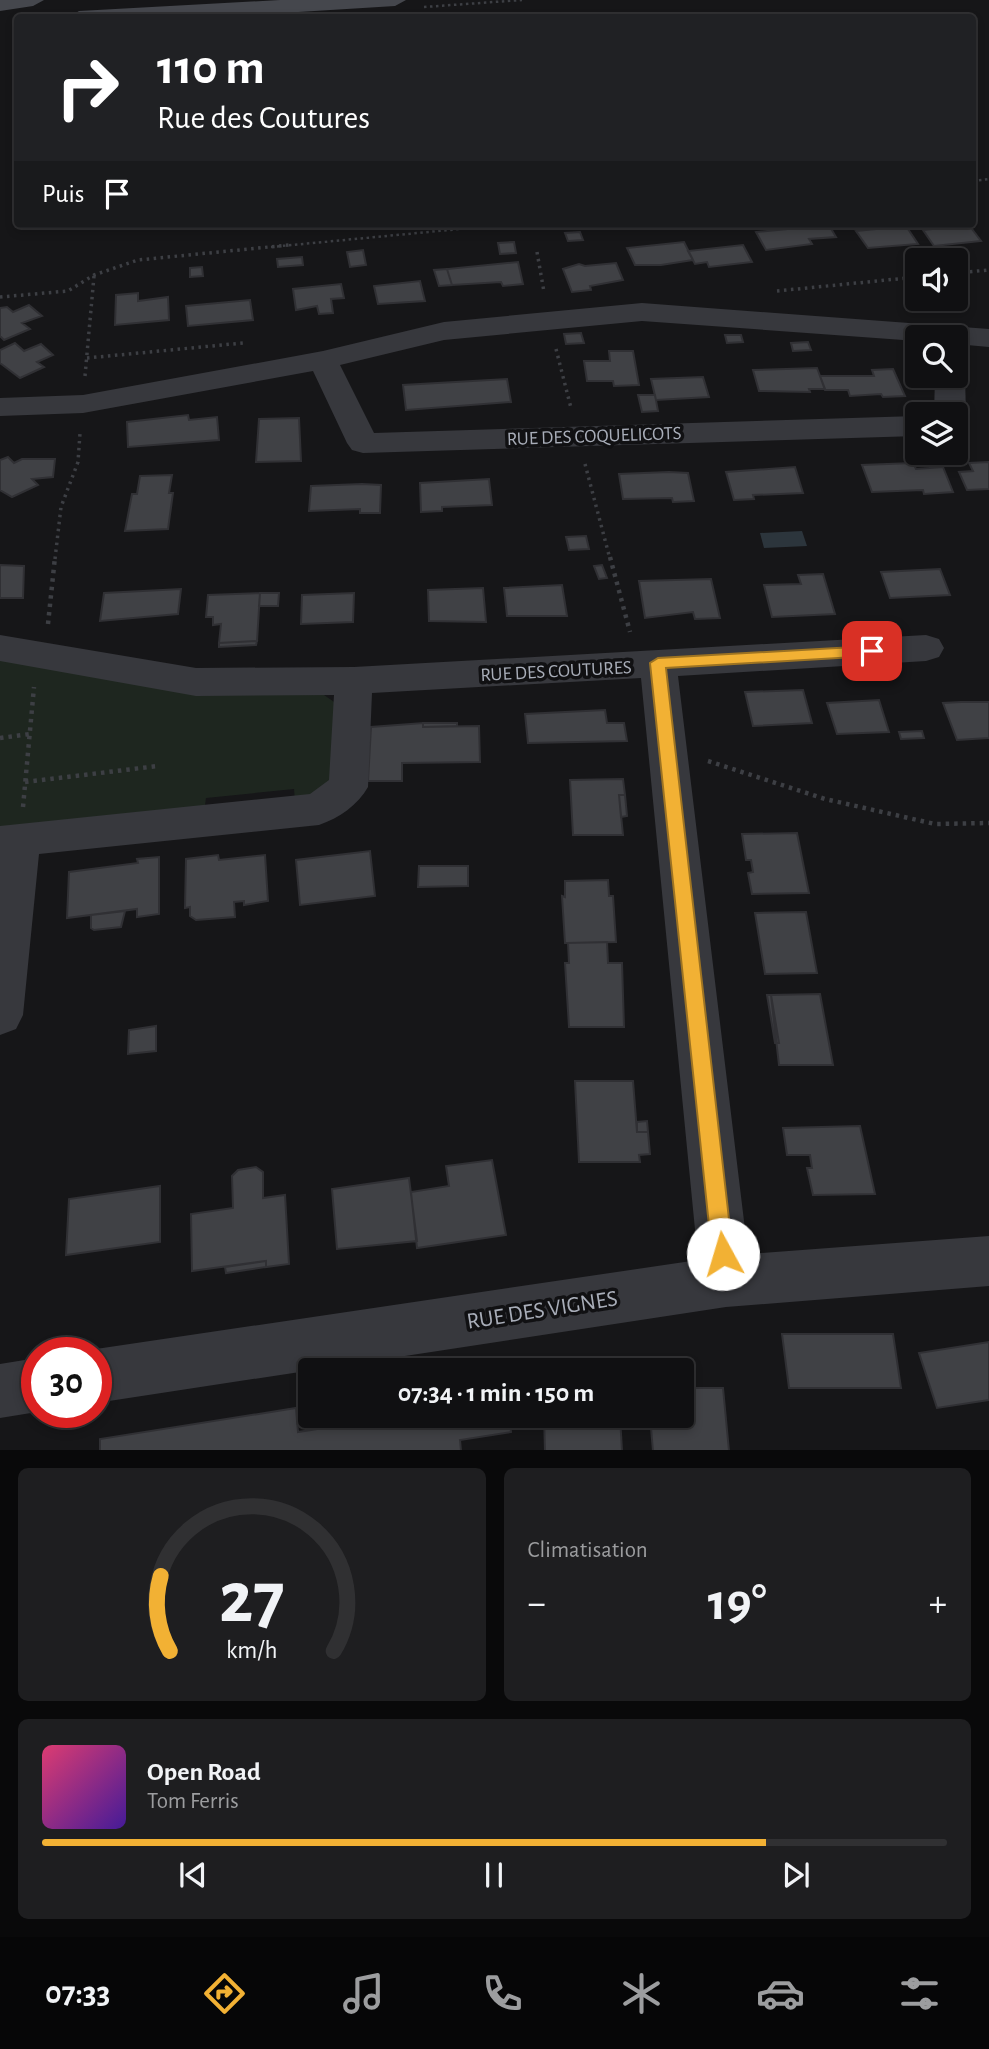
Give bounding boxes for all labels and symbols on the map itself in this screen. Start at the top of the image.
street label: RUE DES COQUELICOTS [506,424,682,449]
pin [842,621,902,681]
street label: RUE DES COUTURES [480,658,632,685]
position arrow [686,1217,760,1291]
street label: RUE DES VIGNES [465,1287,619,1334]
speed limit sign: 30 [21,1337,112,1428]

